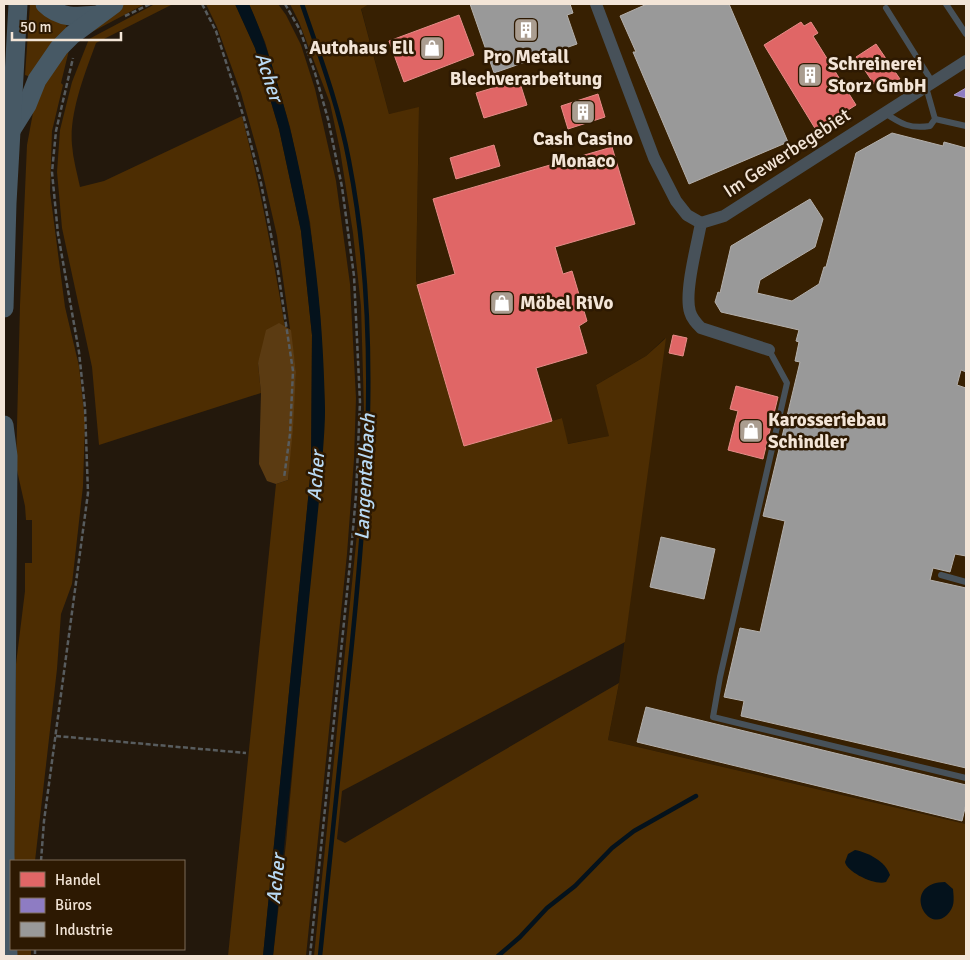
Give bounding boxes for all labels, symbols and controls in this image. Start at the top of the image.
scale bar [12,10,121,42]
building icon: Pro Metall Blechverarbeitung [513,17,539,43]
text: 50 m [20,18,51,36]
shop icon: Autohaus Ell [419,35,445,61]
place label: Autohaus Ell [309,36,414,60]
place label: Pro Metall Blechverarbeitung [450,45,602,91]
water label: Acher [249,49,289,107]
place label: Schreinerei Storz GmbH [828,52,927,98]
building icon: Schreinerei Storz GmbH [797,62,823,88]
building icon: Cash Casino Monaco [570,99,596,125]
street label: Im Gewerbegebiet [719,103,855,203]
place label: Cash Casino Monaco [533,127,633,173]
shop icon: Möbel RiVo [489,290,515,316]
place label: Möbel RiVo [520,291,613,315]
place label: Karosseriebau Schindler [768,408,886,454]
water label: Langentalbach [349,412,381,541]
shop icon: Karosseriebau Schindler [738,418,764,444]
water label: Acher [302,448,330,502]
water label: Acher [261,850,291,905]
legend [10,860,185,950]
text: Handel [55,871,101,889]
text: Büros [55,896,92,914]
text: Industrie [55,921,113,939]

